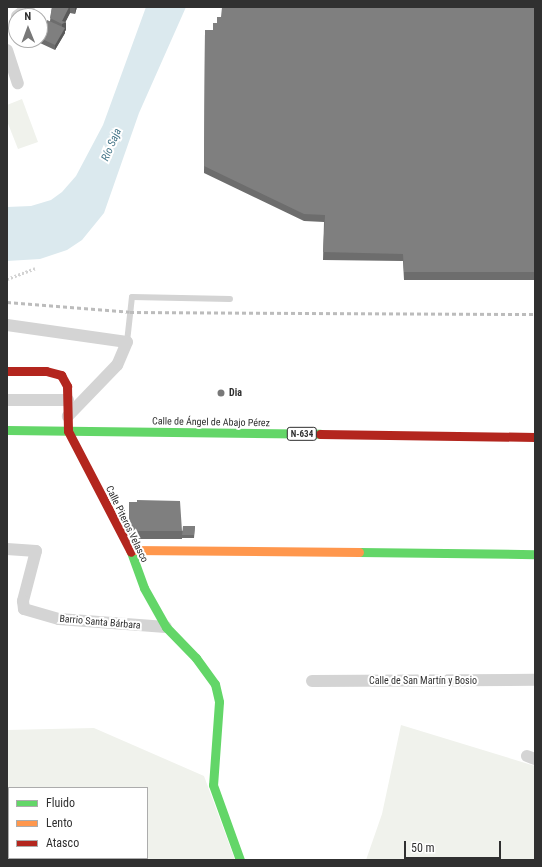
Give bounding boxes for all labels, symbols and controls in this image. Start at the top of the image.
north arrow [8,8,48,48]
text: N [24,10,31,23]
water label: Río Saja [99,127,125,163]
place label: Dia [229,387,242,399]
marker: Dia [216,388,226,398]
street label: Calle de Ángel de Abajo Pérez [152,415,270,429]
road number: N-634 [286,427,318,441]
street label: Calle Piteros Velasco [103,484,151,564]
street label: Barrio Santa Bárbara [59,612,141,632]
street label: Calle de San Martín y Bosio [369,675,477,687]
legend [8,787,148,859]
text: Fluido [46,796,75,810]
text: Lento [46,816,73,830]
scale bar [406,833,503,859]
text: Atasco [46,836,79,850]
text: 50 m [411,841,435,855]

